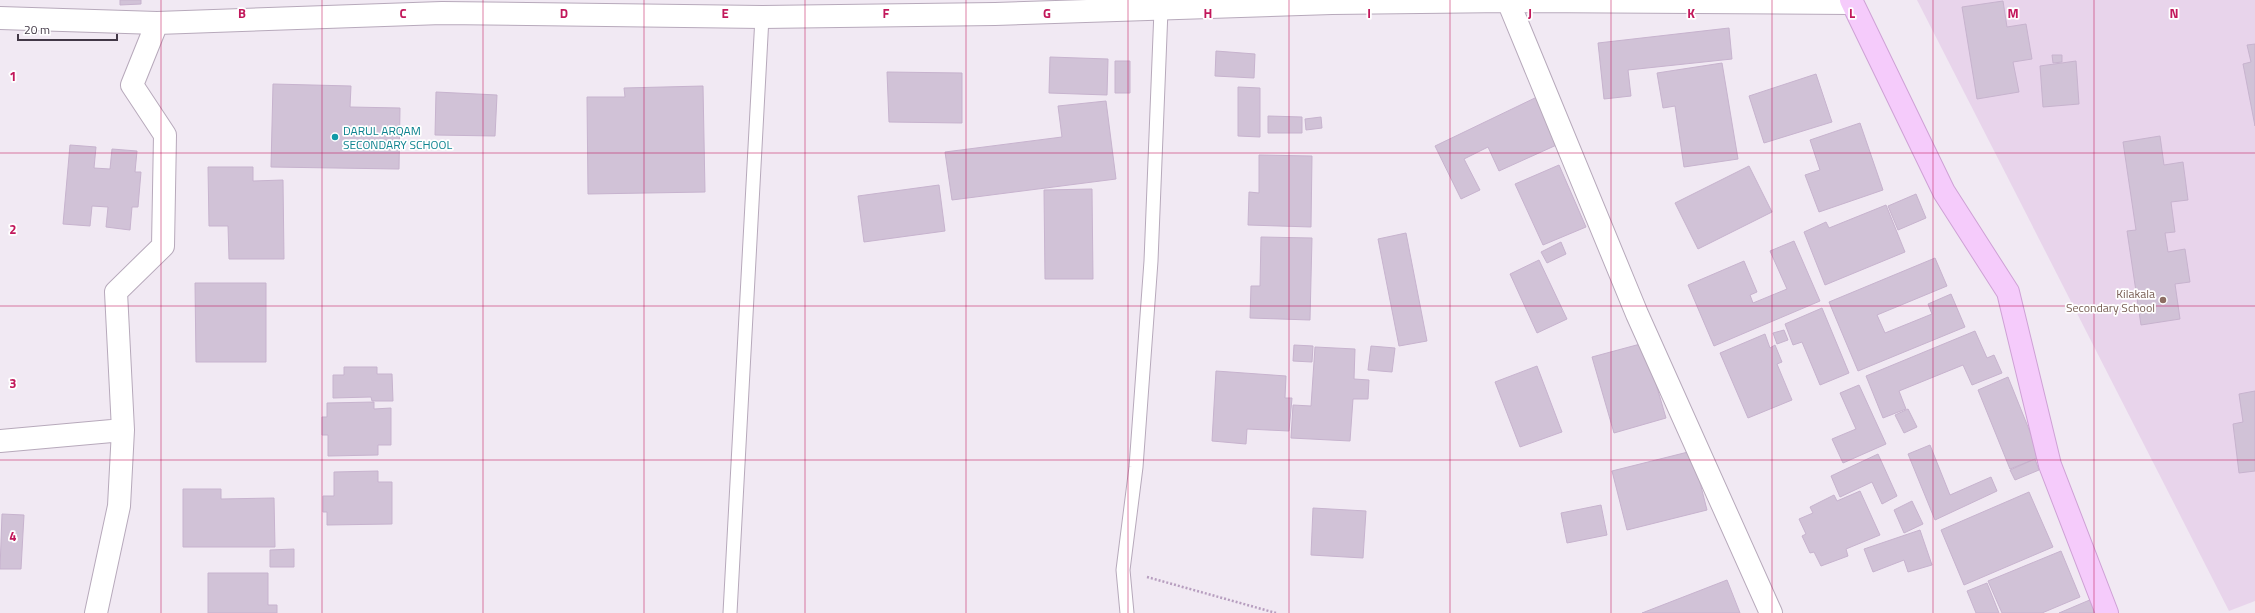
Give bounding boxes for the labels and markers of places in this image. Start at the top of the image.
place label: DARUL ARQAM SECONDARY SCHOOL [343,121,452,154]
marker: DARUL ARQAM SECONDARY SCHOOL [330,132,340,142]
place label: Kilakala Secondary School [2066,284,2155,317]
marker: Kilakala Secondary School [2158,295,2168,305]

